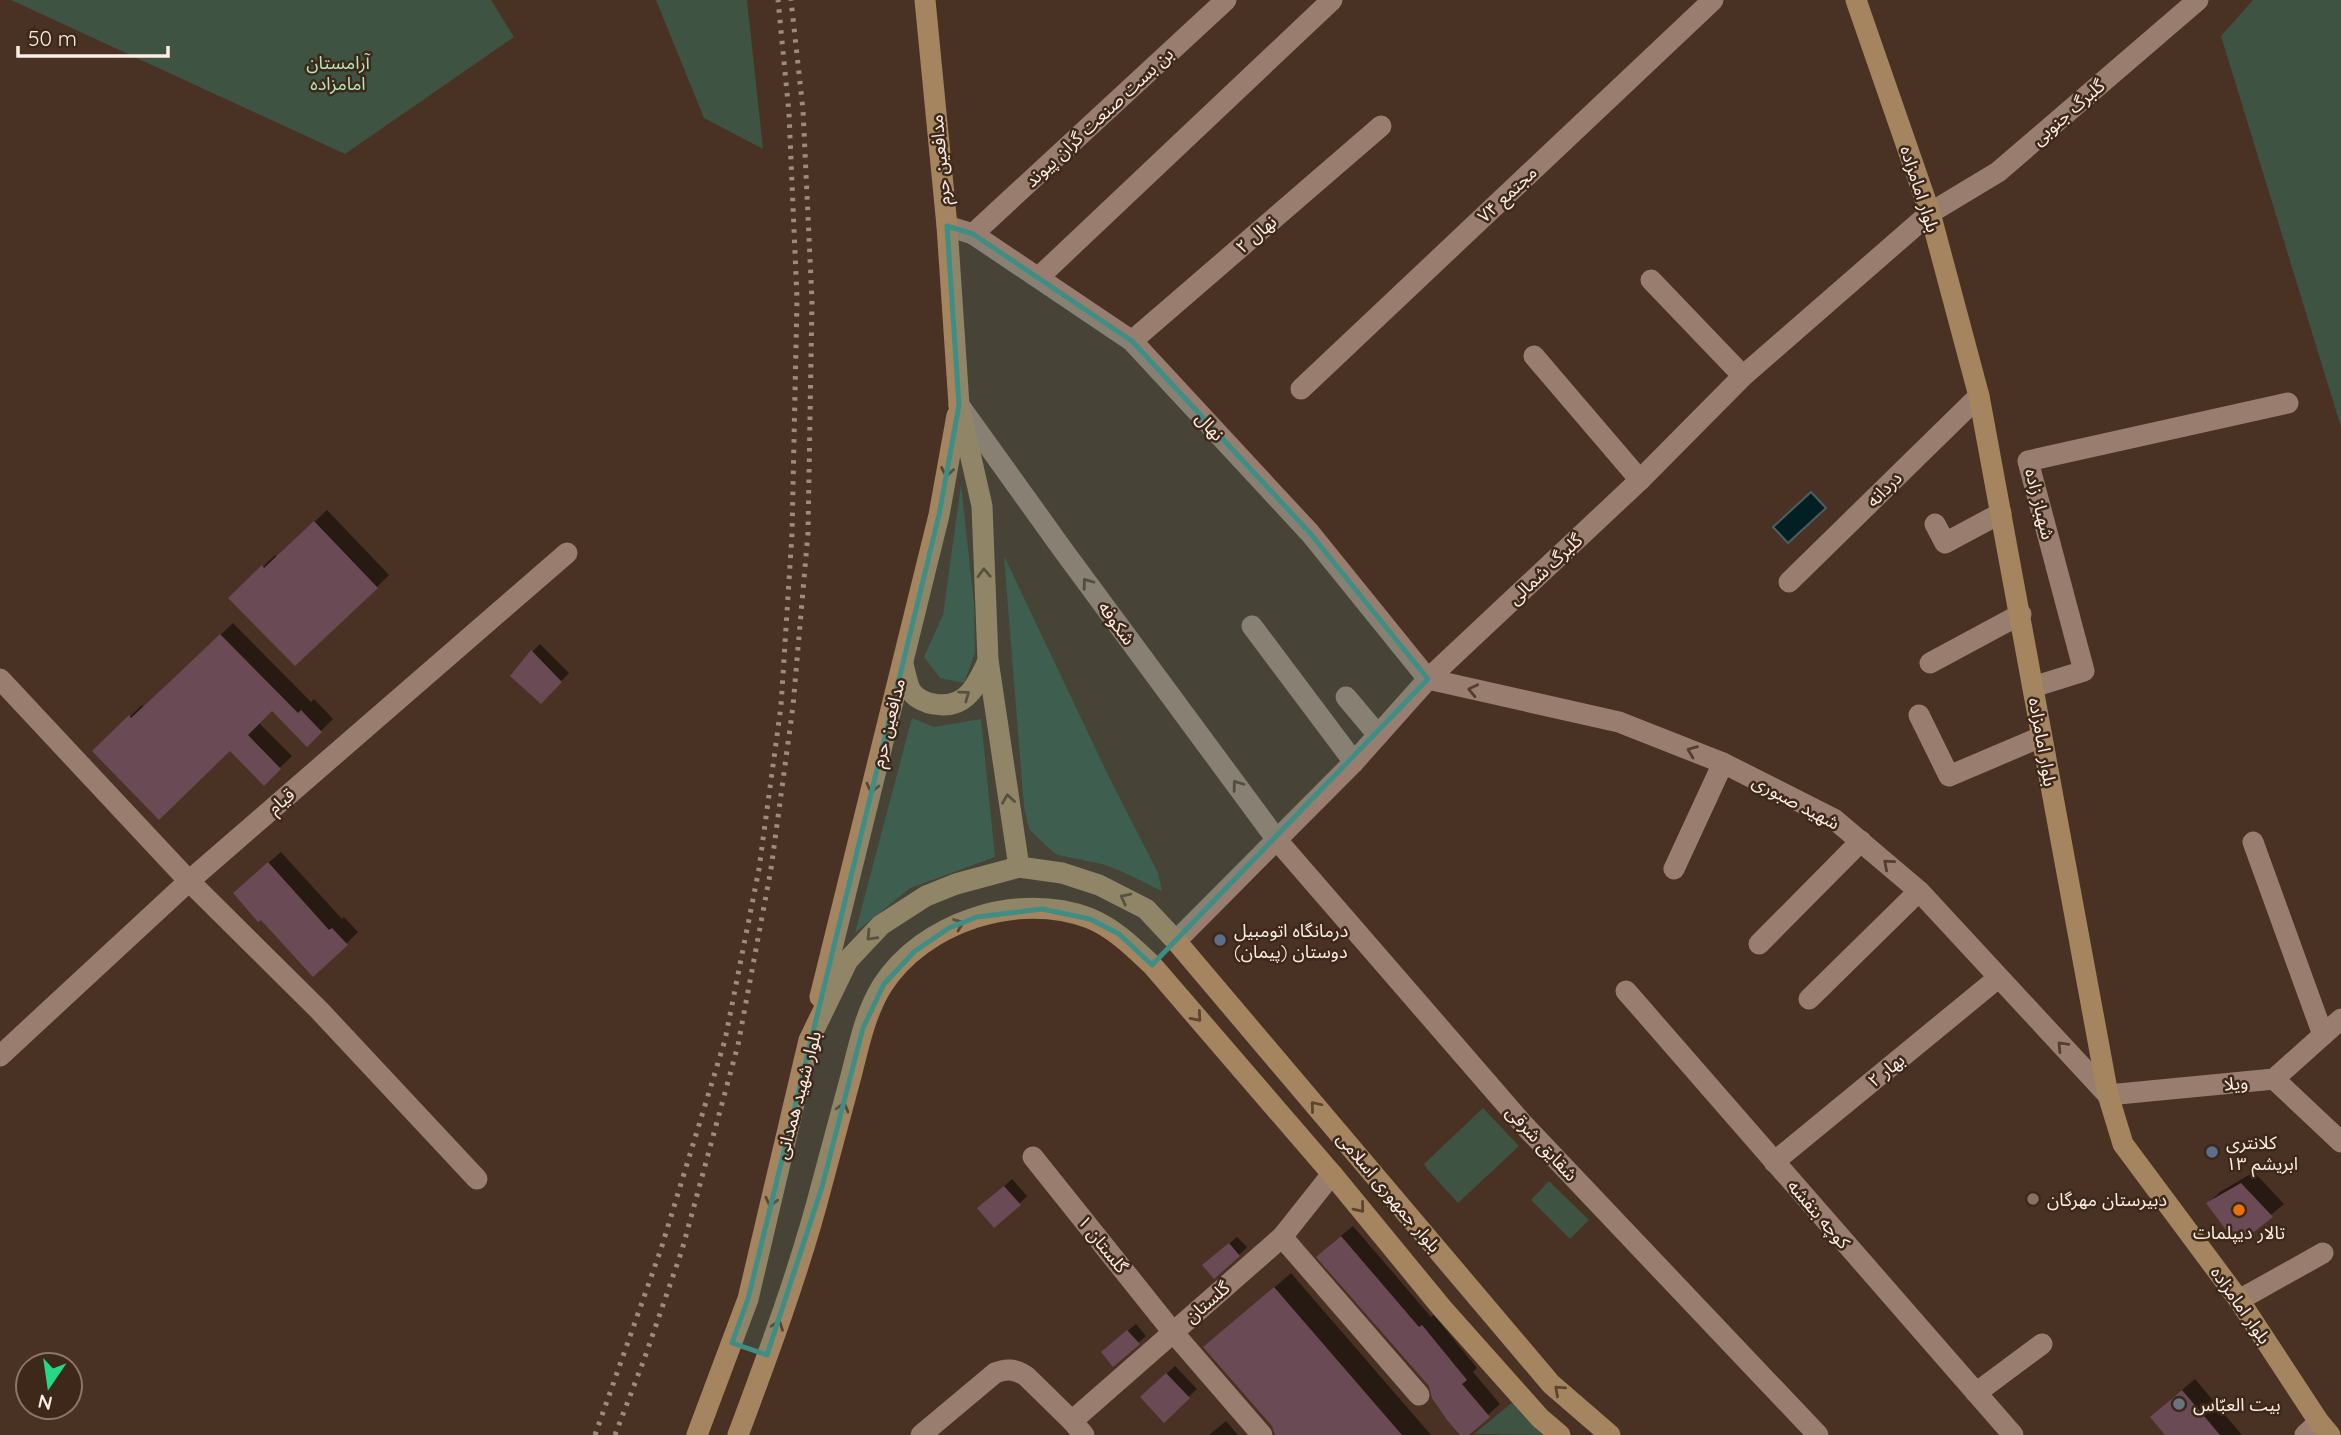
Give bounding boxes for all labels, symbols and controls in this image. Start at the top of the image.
scale bar [18,14,168,58]
text: 50 m [28,25,77,51]
street label: بن بست صنعت گران پیوند [1020,42,1178,192]
park label: آرامستان امامزاده [306,51,371,95]
street label: گلبرگ جنوبی [2027,74,2110,150]
street label: مدافعین حرم [925,113,958,206]
street label: بلوار امامزاده [1895,143,1945,235]
street label: مجتمع ۷۴ [1472,161,1544,230]
street label: نهال ۲ [1231,210,1281,258]
street label: نهال [1191,407,1229,445]
one-way arrow [940,466,955,478]
street label: دردانه [1861,466,1907,512]
street label: شهباز زاده [2020,466,2060,542]
street label: گلبرگ شمالی [1503,528,1588,609]
one-way arrow [977,568,992,579]
one-way arrow [1083,578,1095,591]
street label: شکوفه [1093,597,1141,649]
street label: مدافعین حرم [866,676,913,771]
one-way arrow [1467,683,1479,698]
one-way arrow [957,691,970,703]
street label: بلوار امامزاده [2024,696,2062,788]
one-way arrow [1686,746,1698,760]
street label: شهید صبوری [1748,769,1844,835]
one-way arrow [1232,781,1245,793]
one-way arrow [865,782,880,794]
street label: قیام [263,783,301,821]
one-way arrow [1001,793,1016,805]
one-way arrow [1883,860,1896,872]
one-way arrow [1119,893,1132,906]
one-way arrow [952,918,965,932]
place label: درمانگاه اتومبیل دوستان (پیمان) [1234,919,1348,963]
one-way arrow [867,927,880,940]
marker: درمانگاه اتومبیل دوستان (پیمان) [1212,932,1228,948]
one-way arrow [1189,1009,1201,1022]
street label: بلوار شهید همدانی [770,1028,826,1162]
one-way arrow [2057,1041,2070,1054]
street label: بهار ۲ [1863,1048,1909,1092]
street label: ویلا [2223,1070,2249,1096]
street label: شقایق شرقی [1501,1100,1583,1186]
one-way arrow [835,1101,849,1113]
one-way arrow [1311,1101,1324,1113]
street label: بلوار جمهوری اسلامی [1332,1127,1446,1257]
place label: کلانتری ۱۳ ابریشم [2226,1131,2298,1177]
marker: کلانتری ۱۳ ابریشم [2204,1144,2220,1160]
street label: کوچه بنفشه [1783,1175,1856,1254]
place label: دبیرستان مهرگان [2047,1188,2167,1211]
marker: دبیرستان مهرگان [2025,1191,2041,1207]
one-way arrow [765,1196,779,1208]
one-way arrow [1352,1201,1365,1213]
marker: تالار دیپلمات [2231,1202,2247,1218]
street label: گلستان ۱ [1073,1210,1134,1278]
place label: تالار دیپلمات [2193,1221,2285,1244]
street label: بلوار امامزاده [2206,1262,2276,1348]
street label: گلستان [1180,1276,1235,1328]
one-way arrow [770,1319,784,1331]
north arrow [14,1351,84,1421]
one-way arrow [1554,1386,1567,1399]
text: N [36,1389,55,1416]
place label: بیت العبّاس [2193,1393,2281,1416]
marker: بیت العبّاس [2171,1396,2187,1412]

